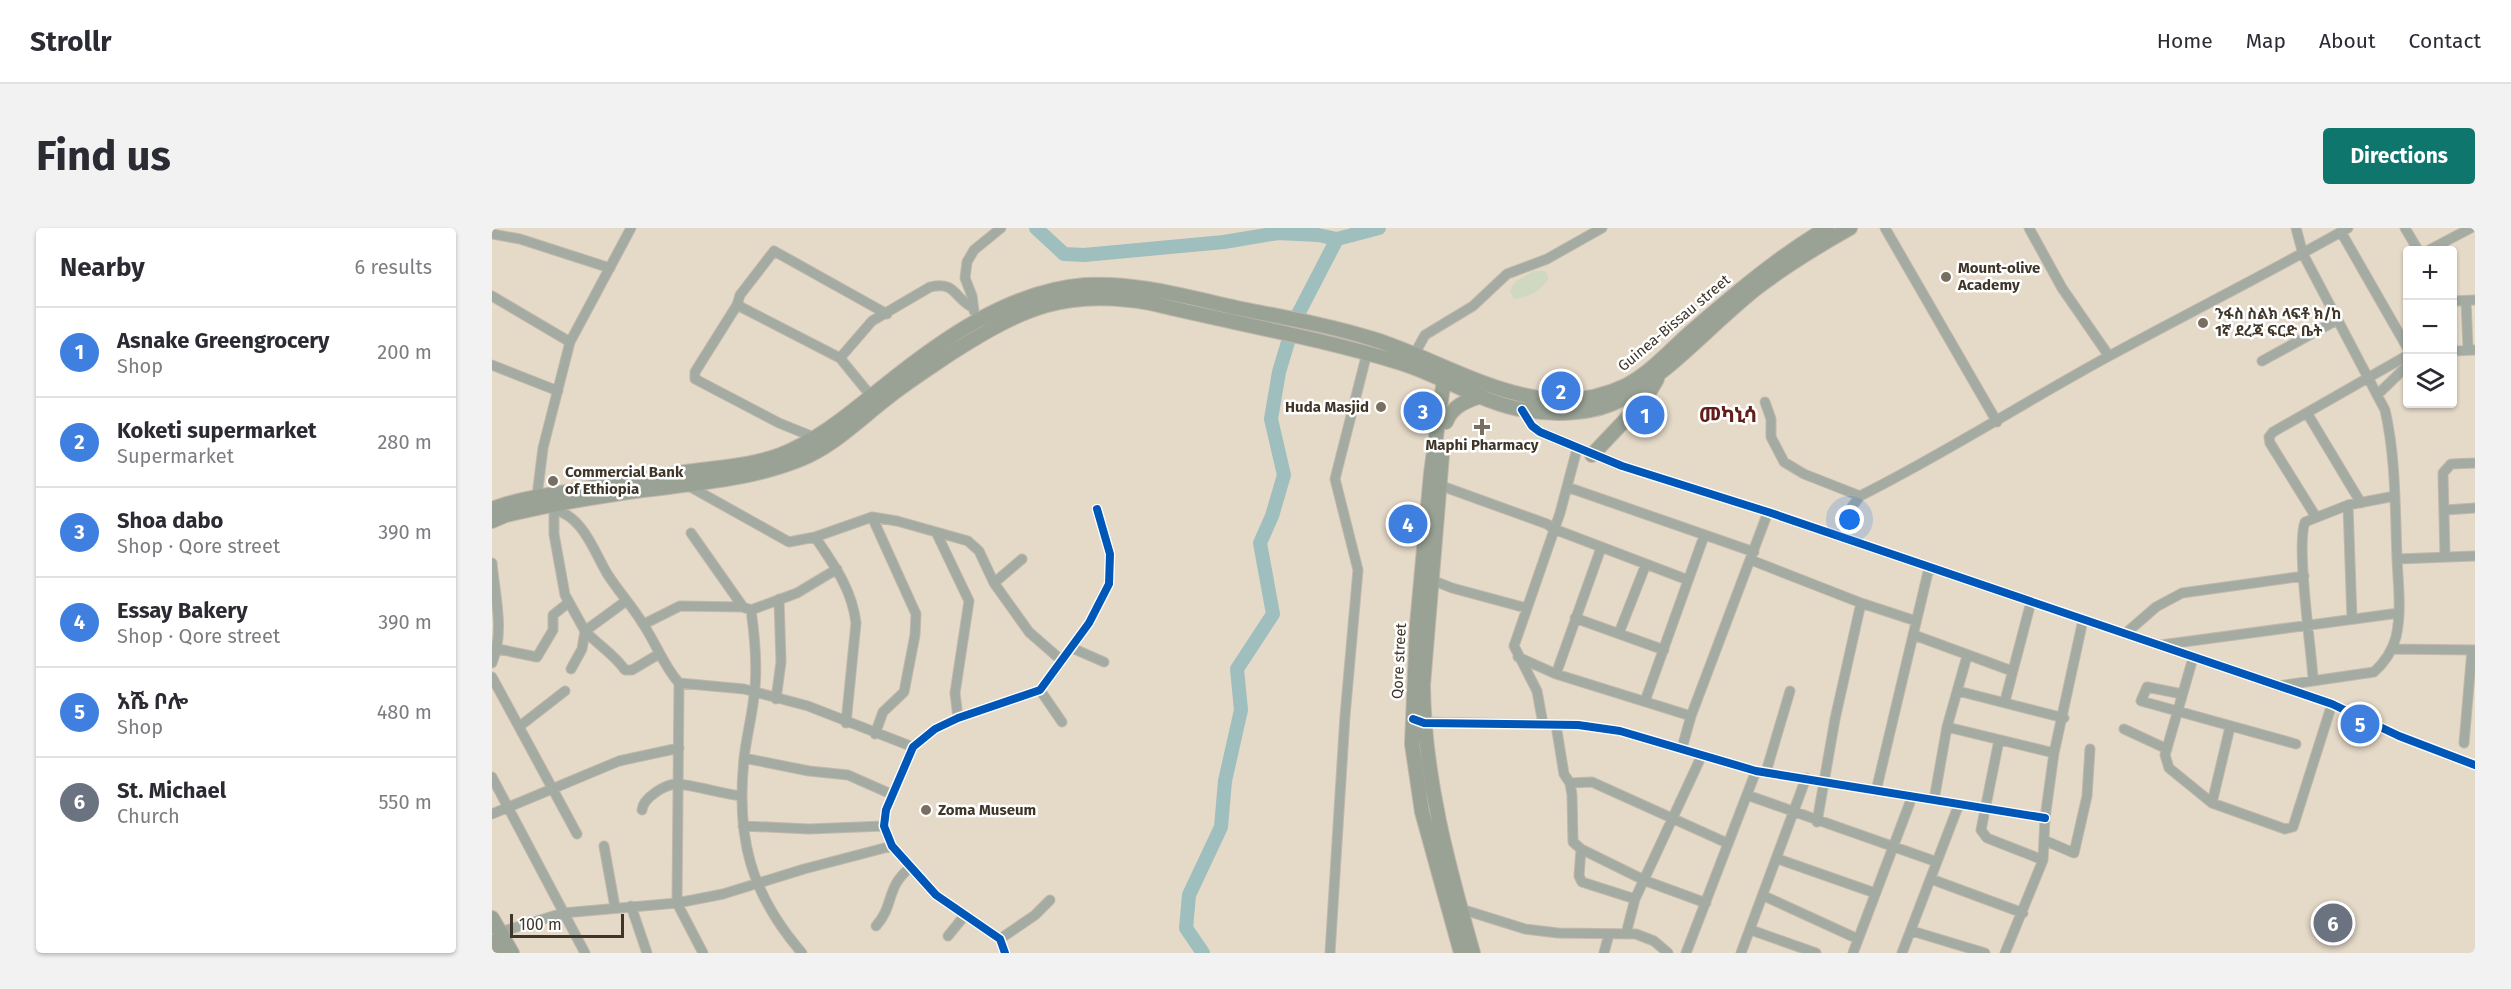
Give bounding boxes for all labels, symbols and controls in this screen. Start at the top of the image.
text: Strollr [30,25,111,58]
text: Home [2157,28,2213,54]
text: Map [2246,28,2286,54]
text: About [2319,28,2376,54]
text: Contact [2409,28,2481,54]
button: Directions [2323,128,2475,184]
text: Find us [36,131,171,181]
map controls [2403,246,2457,408]
button: + [2403,246,2457,300]
text: Nearby [60,252,145,283]
text: 6 results [355,255,432,279]
place label: Mount-olive Academy [1957,259,2040,294]
street label: Guinea-Bissau street [1614,270,1734,375]
marker: Mount-olive Academy [1939,270,1953,284]
button: − [2403,300,2457,354]
place label: ንፋስ ስልክ ላፍቶ ክ/ከ 1ኛ ደረጃ ፍርድ ቤት [2215,305,2342,340]
marker: ንፋስ ስልክ ላፍቶ ክ/ከ 1ኛ ደረጃ ፍርድ ቤት [2196,316,2210,330]
text: Asnake Greengrocery [117,327,330,354]
text: 1 [75,340,84,364]
text: 200 m [377,340,432,364]
text: Shop [117,354,163,378]
button: layers [2403,354,2457,408]
pin: 2 [1542,368,1580,414]
pin: 3 [1404,388,1442,434]
pin: 1 [1626,392,1664,438]
place label: Huda Masjid [1285,398,1369,416]
marker: Huda Masjid [1374,400,1388,414]
district label: መካኒሳ [1699,402,1757,428]
text: Koketi supermarket [117,417,317,444]
marker: Maphi Pharmacy [1475,420,1489,434]
text: 2 [74,430,85,454]
text: 280 m [377,430,432,454]
place label: Maphi Pharmacy [1426,436,1539,454]
text: Supermarket [117,444,234,468]
place label: Commercial Bank of Ethiopia [565,463,684,498]
marker: Commercial Bank of Ethiopia [546,474,560,488]
pin: 4 [1388,502,1428,546]
your location [1835,505,1864,534]
text: Shoa dabo [117,507,223,534]
text: 3 [74,520,85,544]
text: 390 m [378,520,432,544]
text: Shop · Qore street [117,534,280,558]
text: Essay Bakery [117,597,248,624]
text: 4 [74,610,85,634]
text: 390 m [378,610,432,634]
street label: Qore street [1388,622,1410,699]
text: Shop · Qore street [117,624,280,648]
text: አሼ ቦሎ [117,688,188,715]
text: 5 [74,700,85,724]
text: 480 m [377,700,432,724]
pin: 5 [2340,702,2380,746]
text: Shop [117,715,163,739]
text: St. Michael [117,777,226,804]
text: 6 [74,790,85,814]
text: 550 m [378,790,432,814]
place label: Zoma Museum [938,801,1036,819]
marker: Zoma Museum [919,803,933,817]
text: Church [117,804,180,828]
pin: 6 [2314,900,2352,946]
scale bar [510,911,624,938]
text: 100 m [519,915,562,934]

